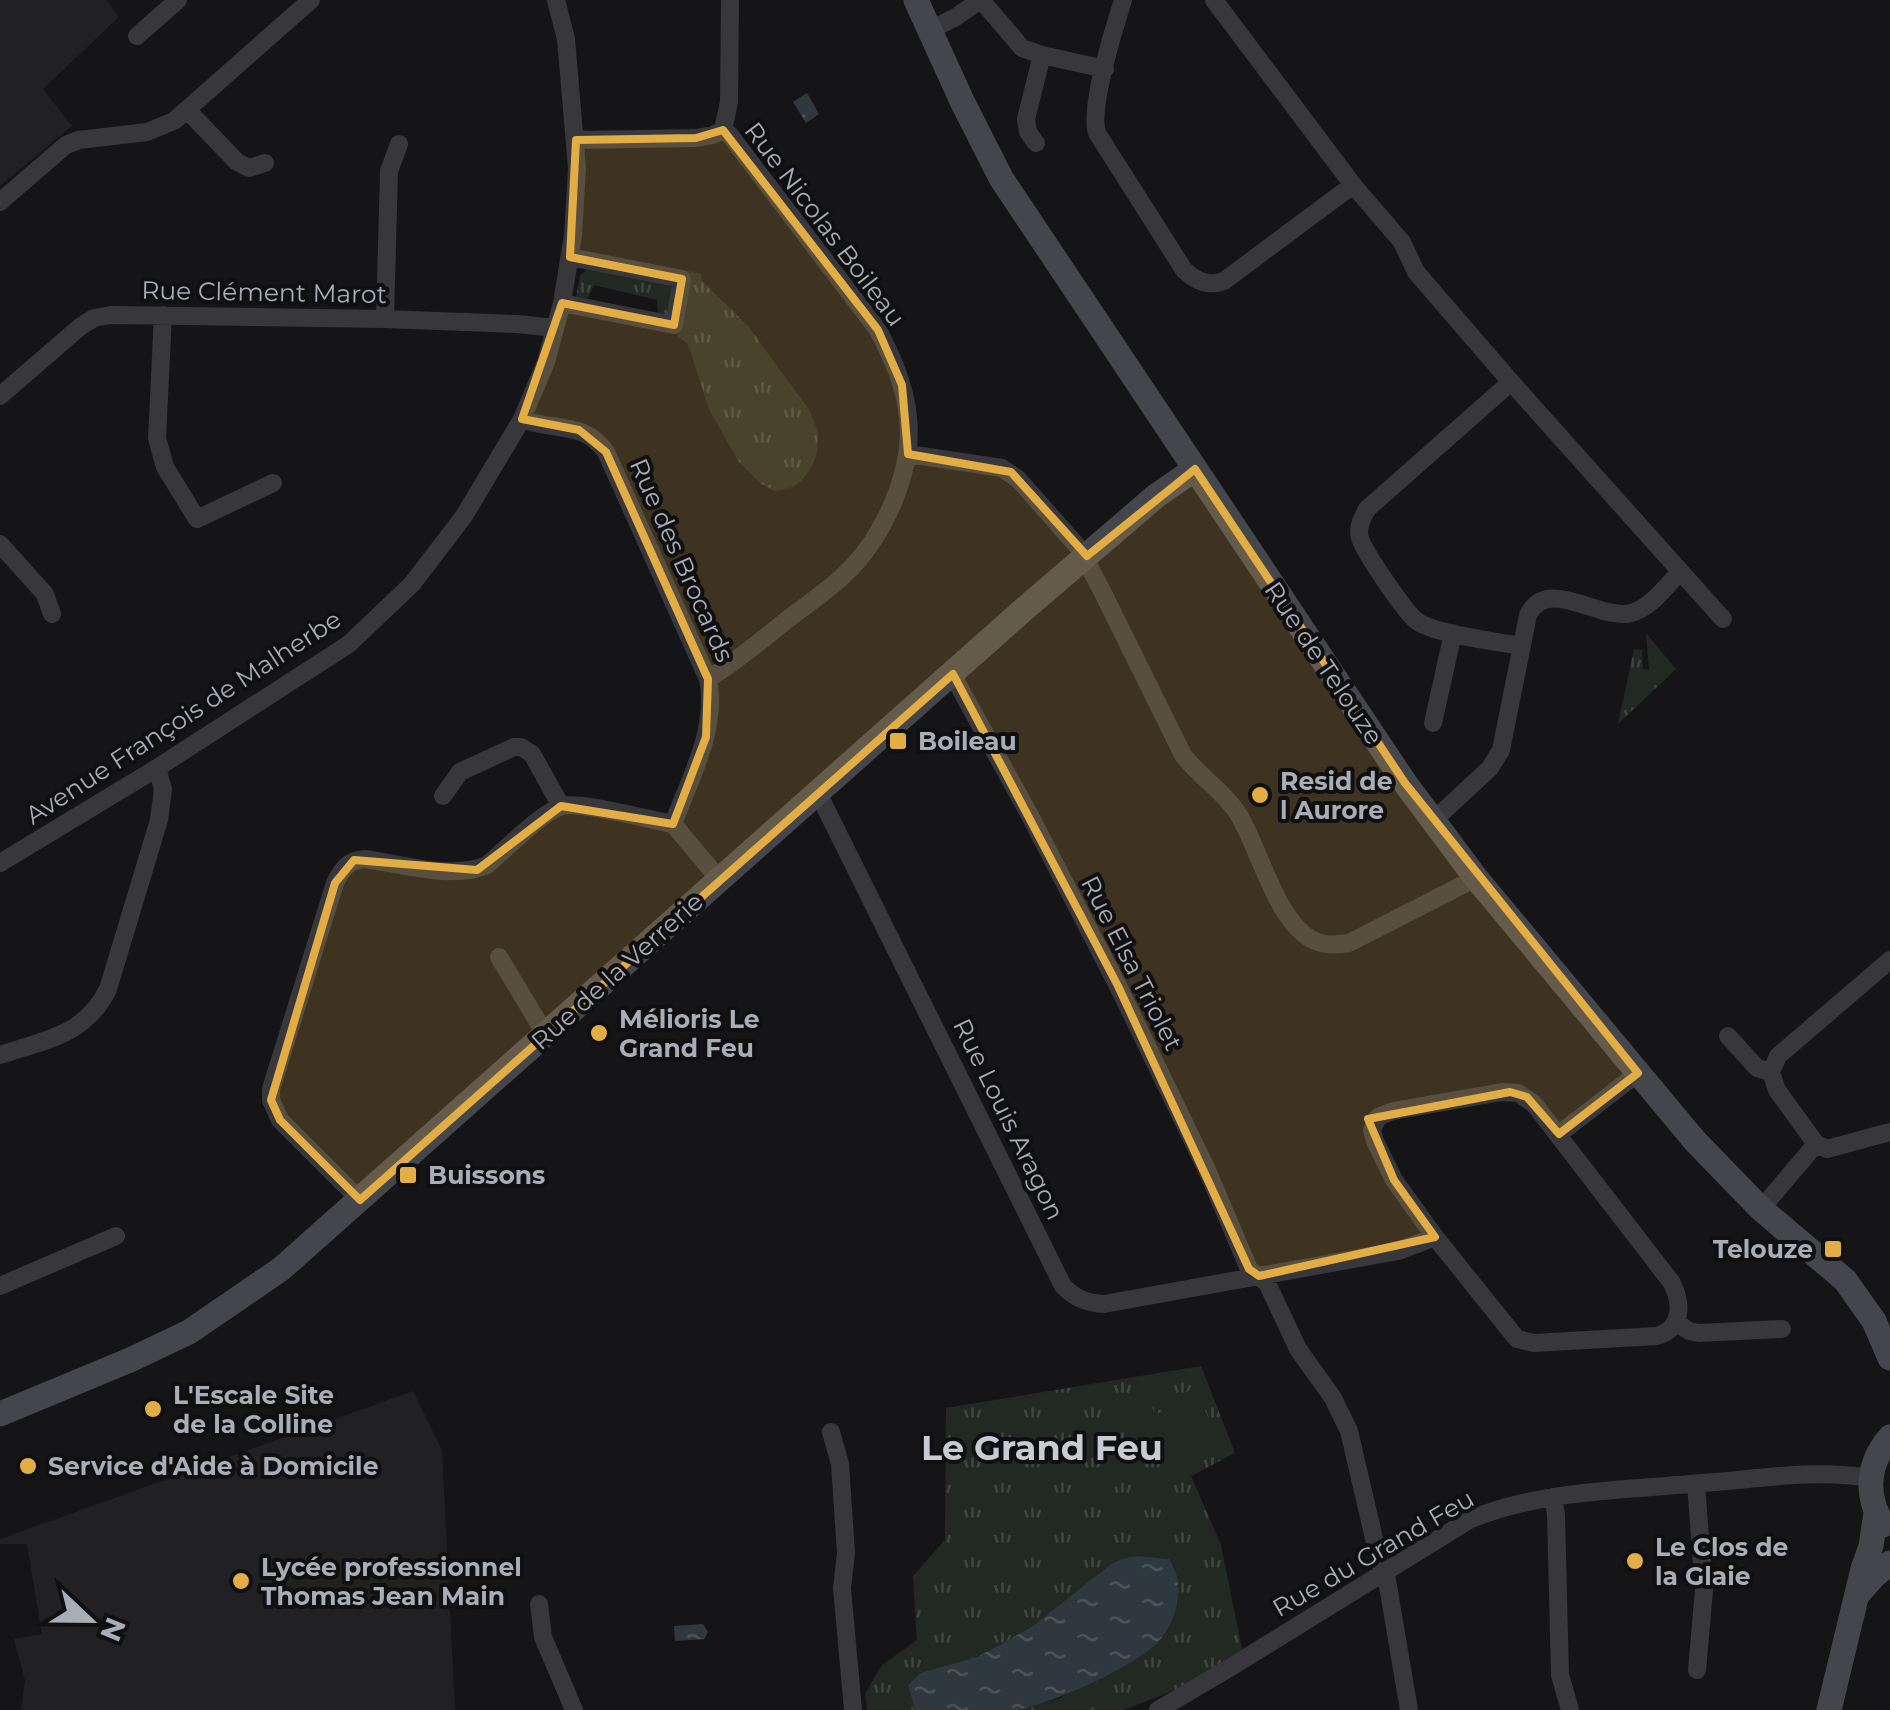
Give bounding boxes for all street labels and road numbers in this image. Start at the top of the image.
street label: Rue Nicolas Boileau [739,116,911,332]
street label: Rue Clément Marot [141,275,387,309]
street label: Rue des Brocards [624,454,740,666]
street label: Rue de Telouze [1258,576,1390,750]
street label: Avenue François de Malherbe [20,604,346,830]
street label: Rue Elsa Triolet [1075,871,1189,1055]
street label: Rue de la Verrerie [525,886,709,1056]
street label: Rue Louis Aragon [947,1013,1071,1225]
street label: Rue du Grand Feu [1267,1483,1479,1623]

